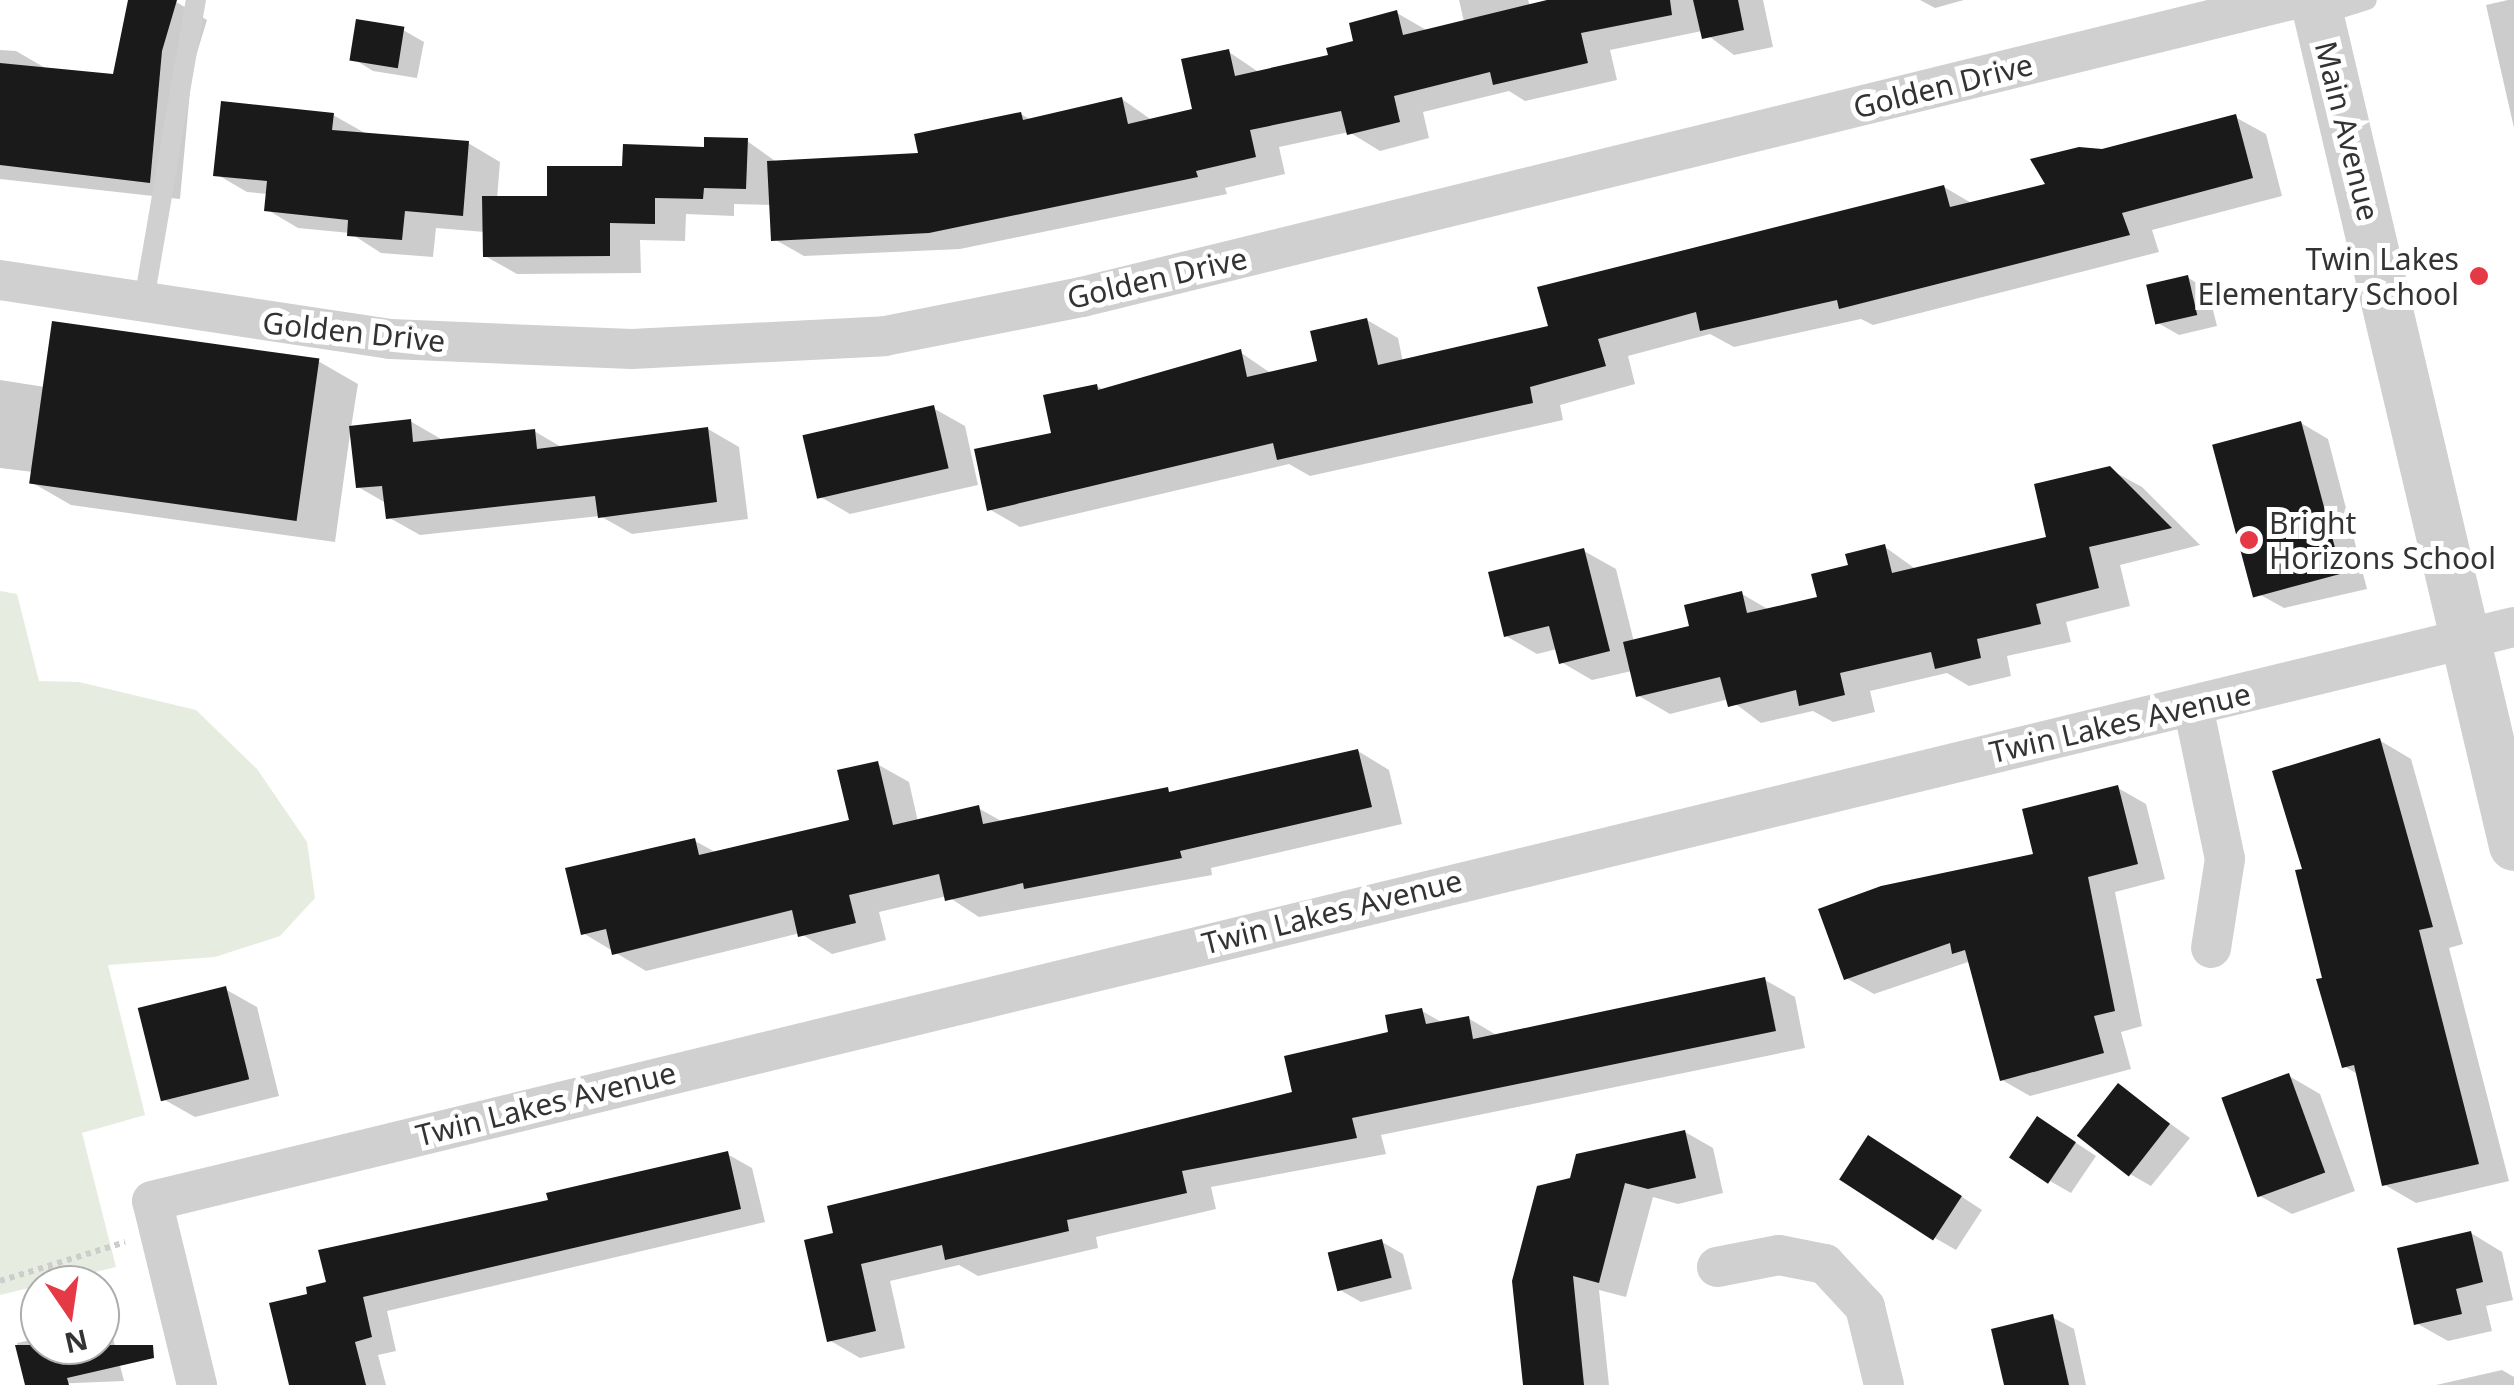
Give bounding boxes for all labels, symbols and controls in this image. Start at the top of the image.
street label: Main Avenue [2307,38,2387,224]
street label: Golden Drive [1850,46,2036,126]
street label: Golden Drive [1063,240,1251,316]
place label: Twin Lakes Elementary School [2198,241,2459,312]
marker: Twin Lakes Elementary School [2468,265,2490,287]
street label: Golden Drive [261,305,447,359]
place label: Bright Horizons School [2269,505,2496,576]
marker: Bright Horizons School [2238,529,2260,551]
street label: Twin Lakes Avenue [1986,675,2254,771]
street label: Twin Lakes Avenue [1198,862,1466,962]
street label: Twin Lakes Avenue [412,1054,680,1154]
north arrow [20,1265,120,1365]
text: N [61,1321,92,1363]

